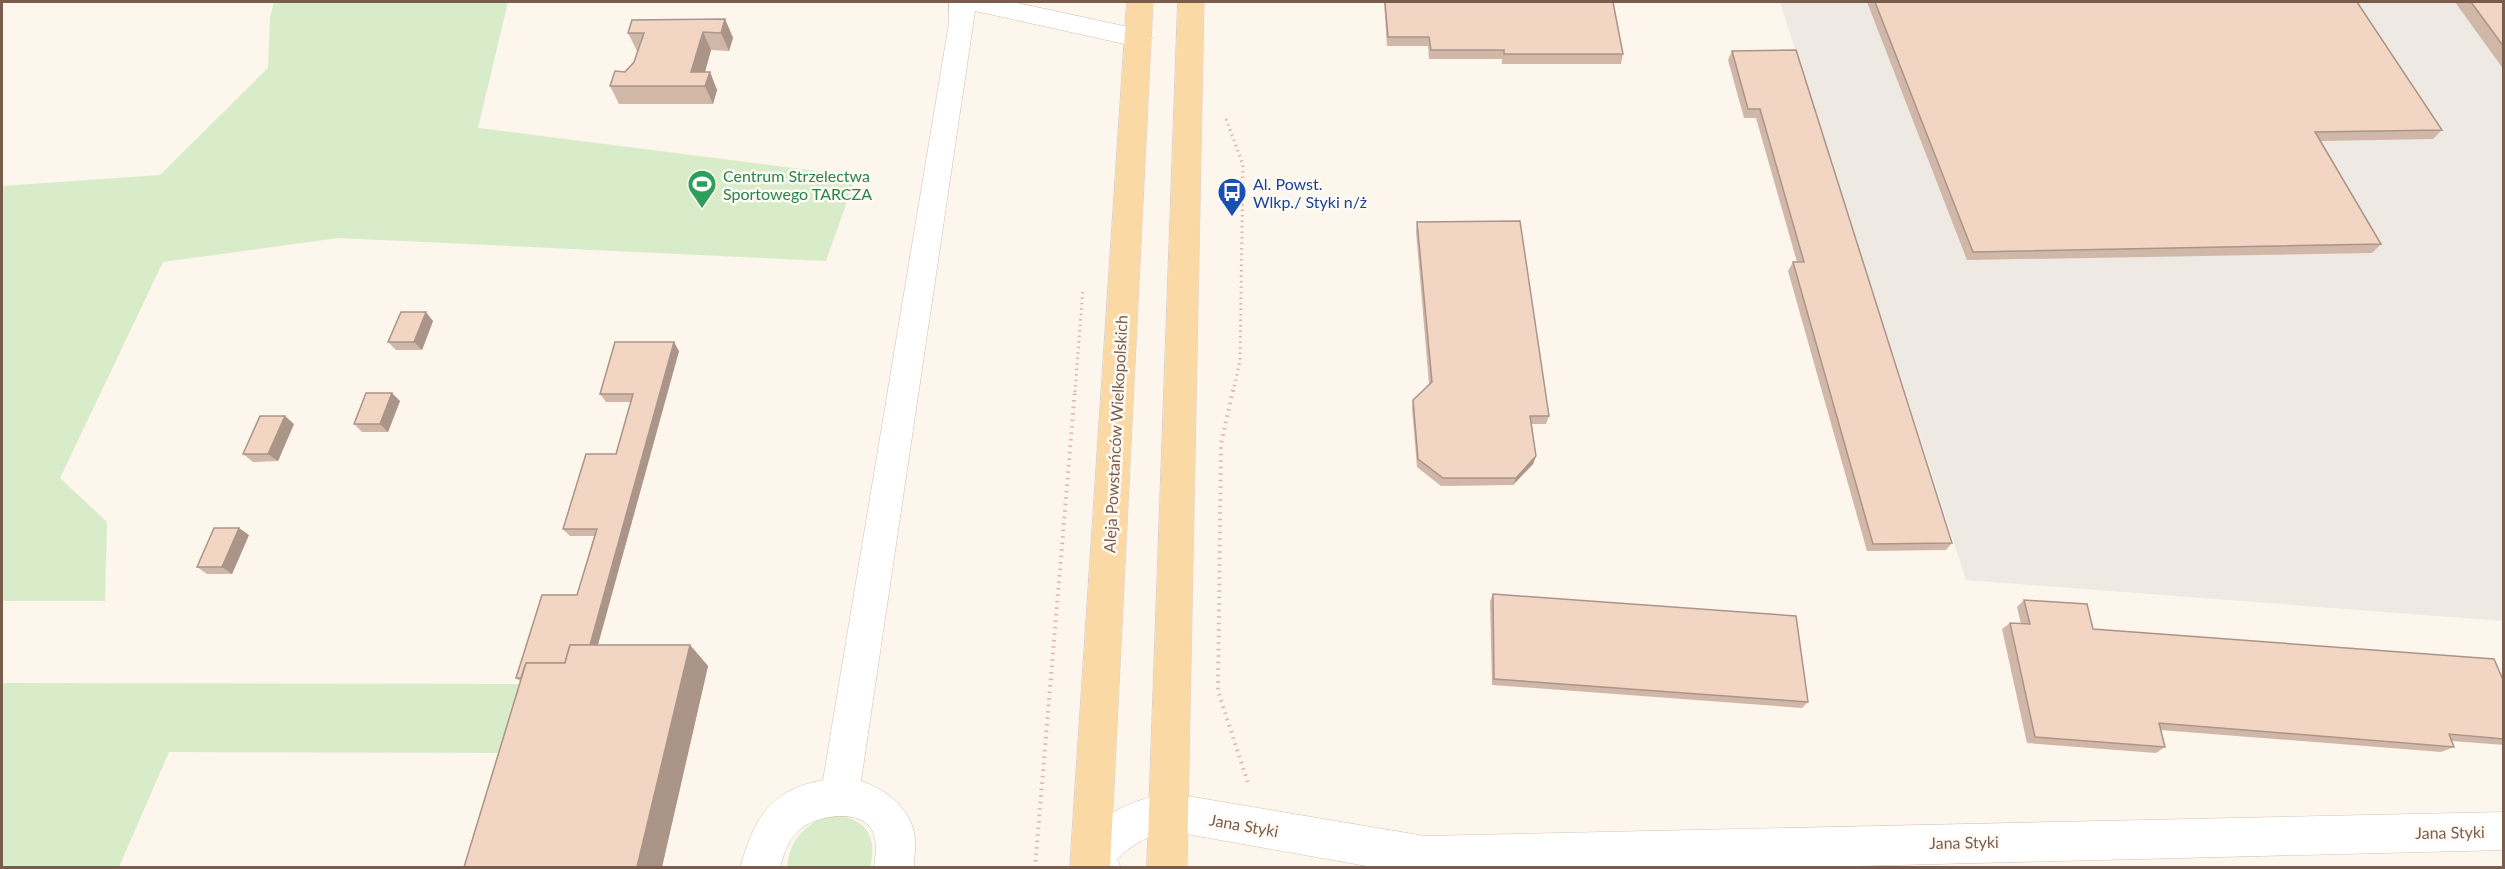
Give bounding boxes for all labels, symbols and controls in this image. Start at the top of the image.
place label: Centrum Strzelectwa Sportowego TARCZA [723,166,872,203]
sports icon: Centrum Strzelectwa Sportowego TARCZA [686,168,718,210]
place label: Al. Powst. Wlkp./ Styki n/ż [1253,174,1367,211]
bus stop icon: Al. Powst. Wlkp./ Styki n/ż [1216,176,1248,218]
street label: Aleja Powstańców Wielkopolskich [1099,315,1131,553]
street label: Jana Styki [1208,810,1280,840]
street label: Jana Styki [2415,822,2485,842]
street label: Jana Styki [1929,832,1999,852]

